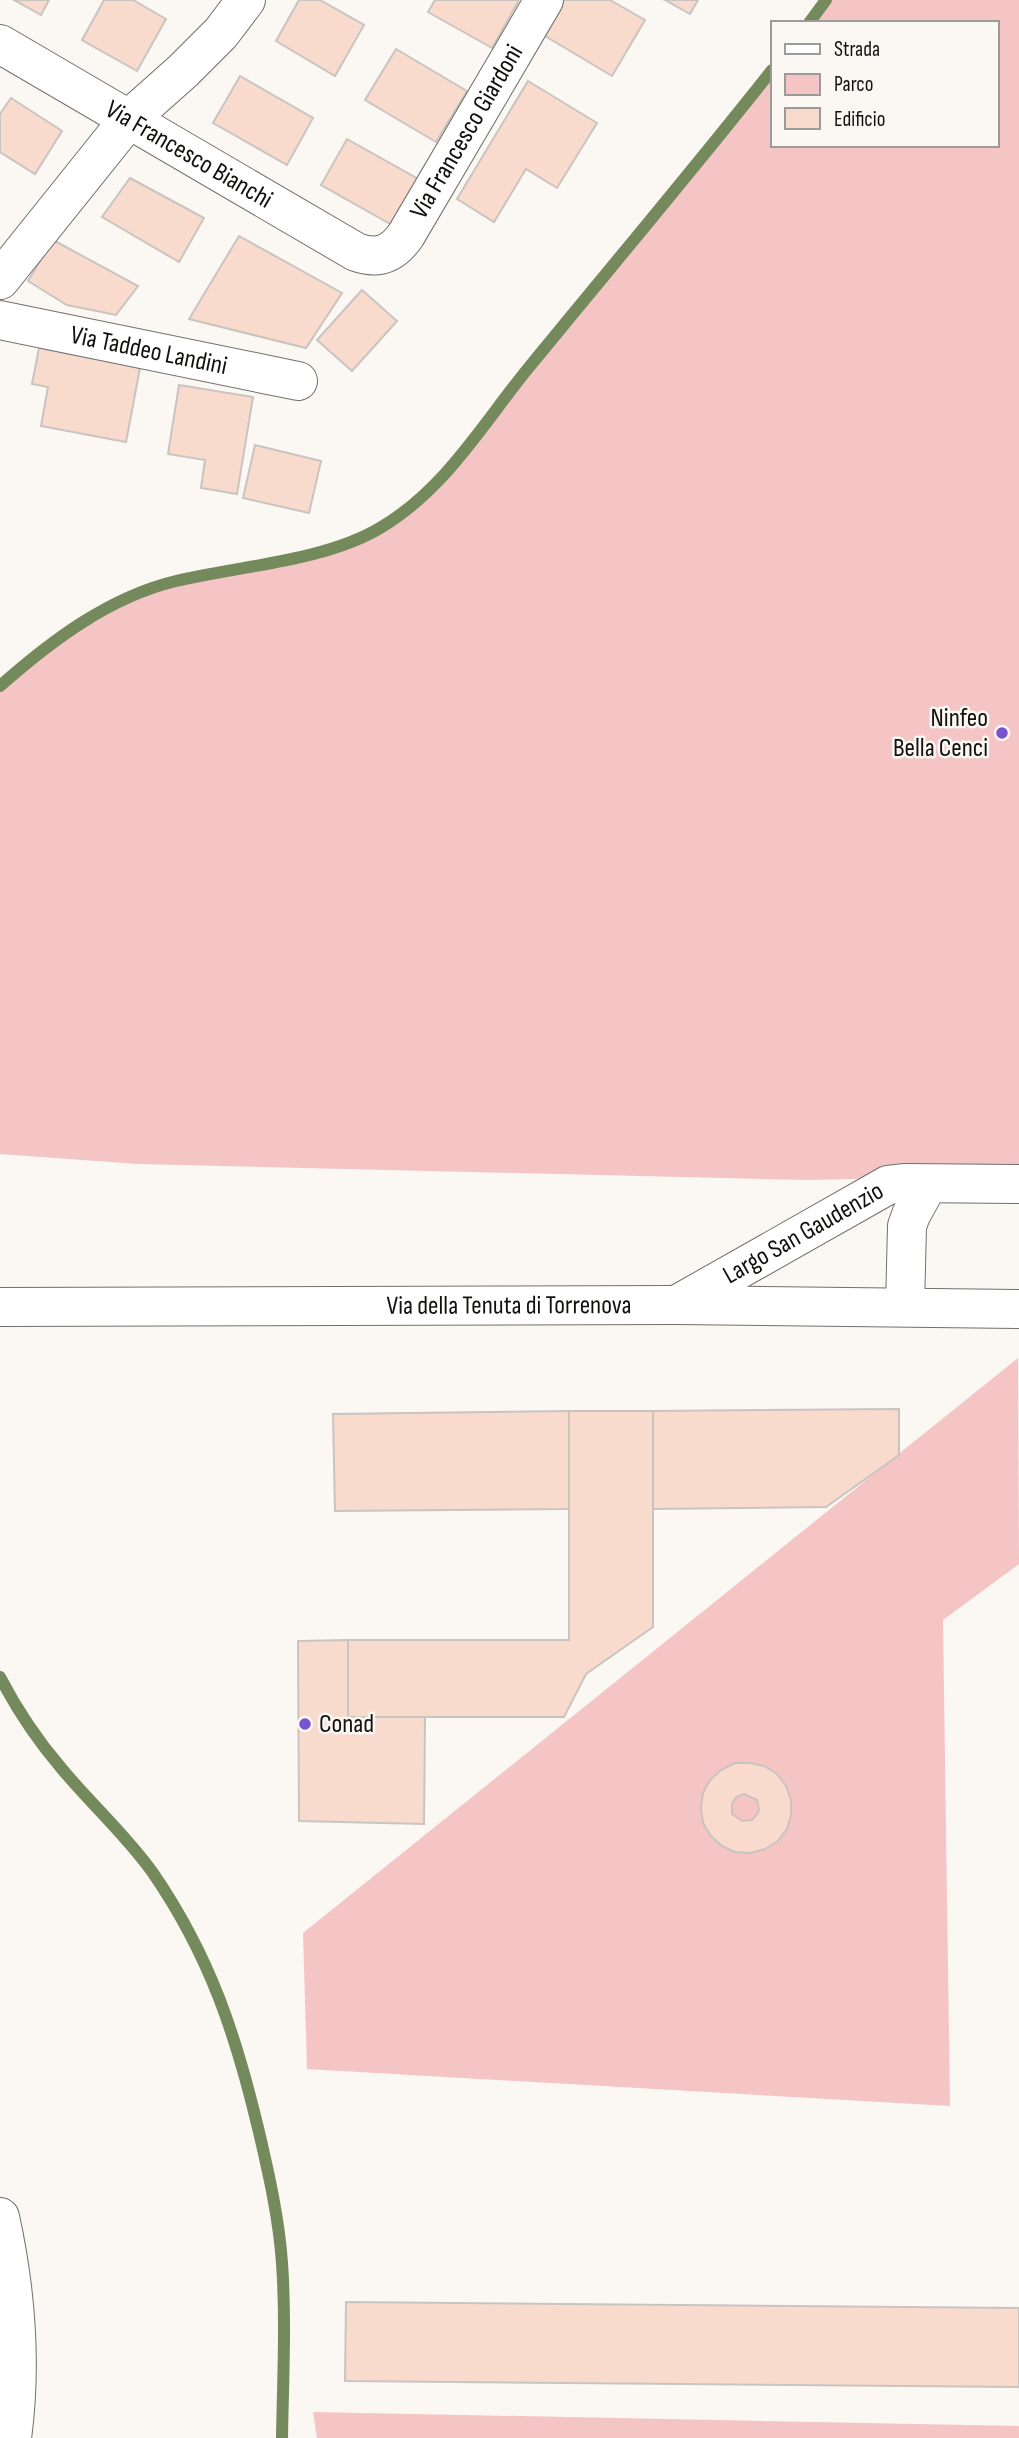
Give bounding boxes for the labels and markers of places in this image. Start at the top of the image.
place label: Ninfeo Bella Cenci [893,703,988,764]
marker: Ninfeo Bella Cenci [994,725,1010,741]
place label: Conad [319,1709,374,1740]
marker: Conad [297,1716,313,1732]

